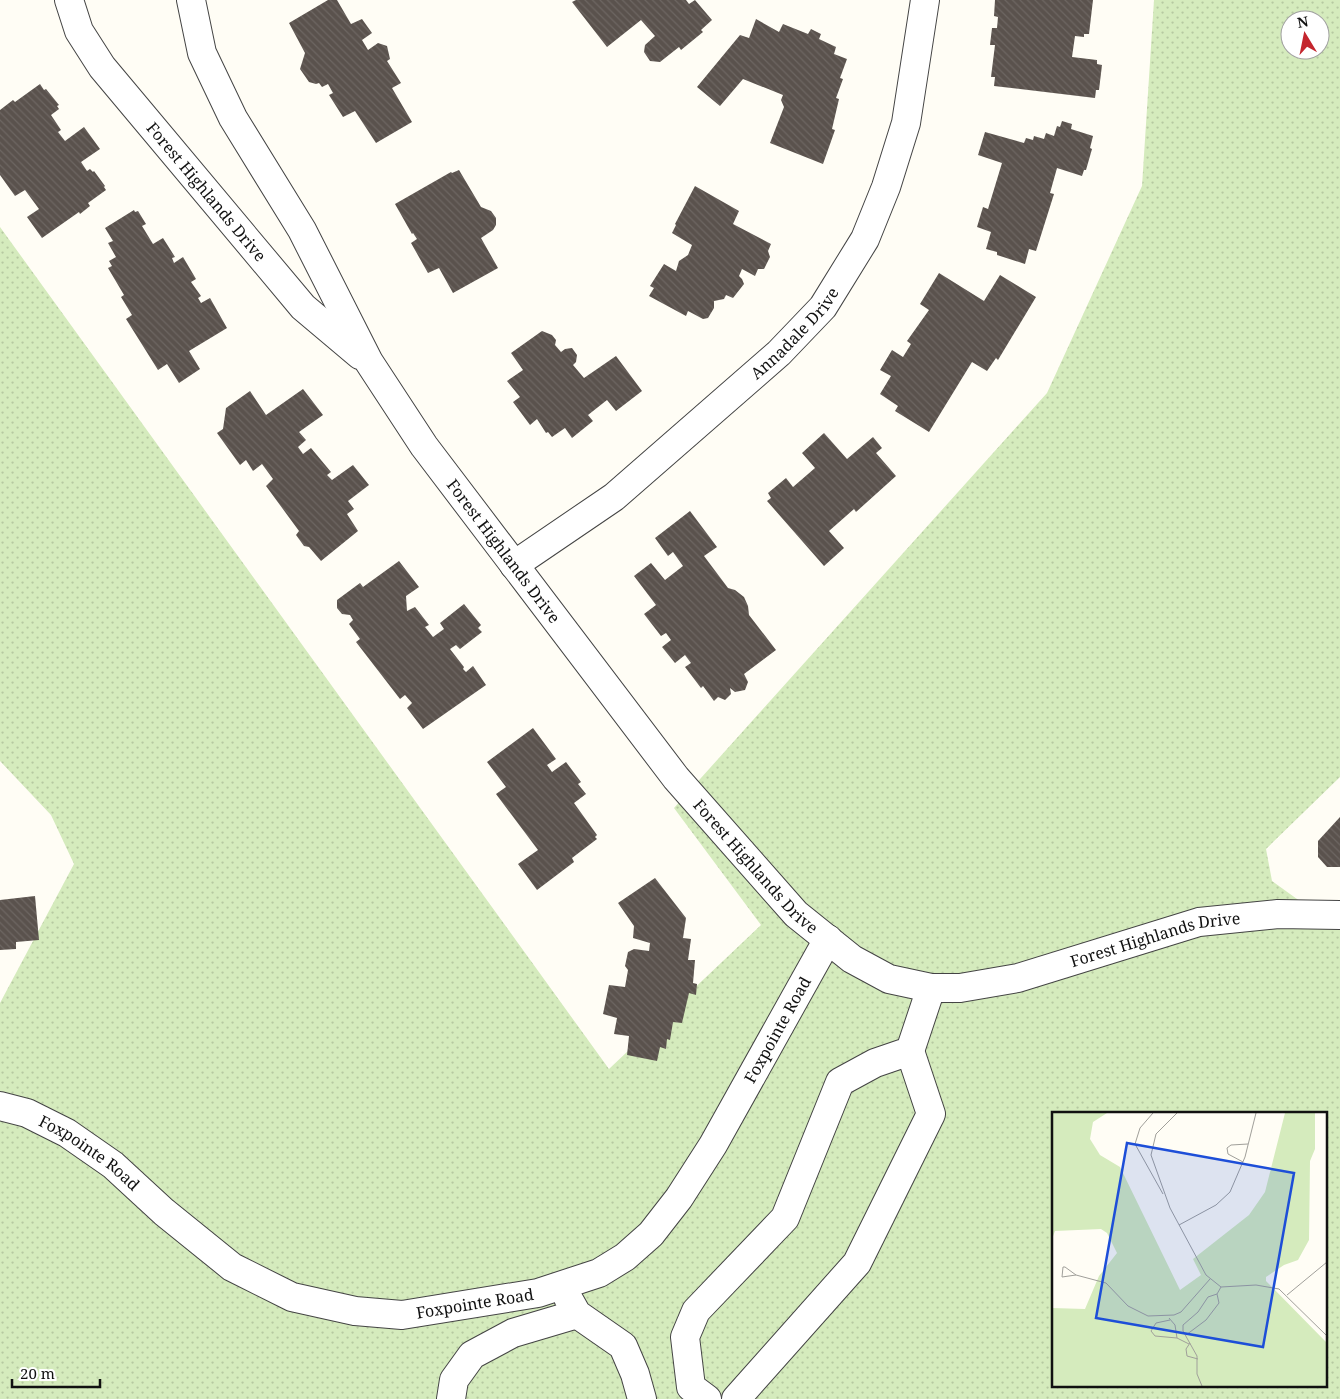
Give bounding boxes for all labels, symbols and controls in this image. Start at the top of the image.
north arrow [1280,10,1330,60]
text: N [1296,11,1310,32]
street label: Forest Highlands Drive [142,117,271,266]
street label: Annadale Drive [746,283,844,384]
street label: Forest Highlands Drive [442,475,566,628]
street label: Forest Highlands Drive [688,794,823,939]
street label: Forest Highlands Drive [1068,907,1241,972]
street label: Foxpointe Road [739,972,816,1087]
street label: Foxpointe Road [35,1110,145,1195]
inset map [1052,1112,1328,1386]
street label: Foxpointe Road [414,1283,535,1324]
scale bar [12,1356,100,1388]
text: 20 m [20,1363,55,1383]

